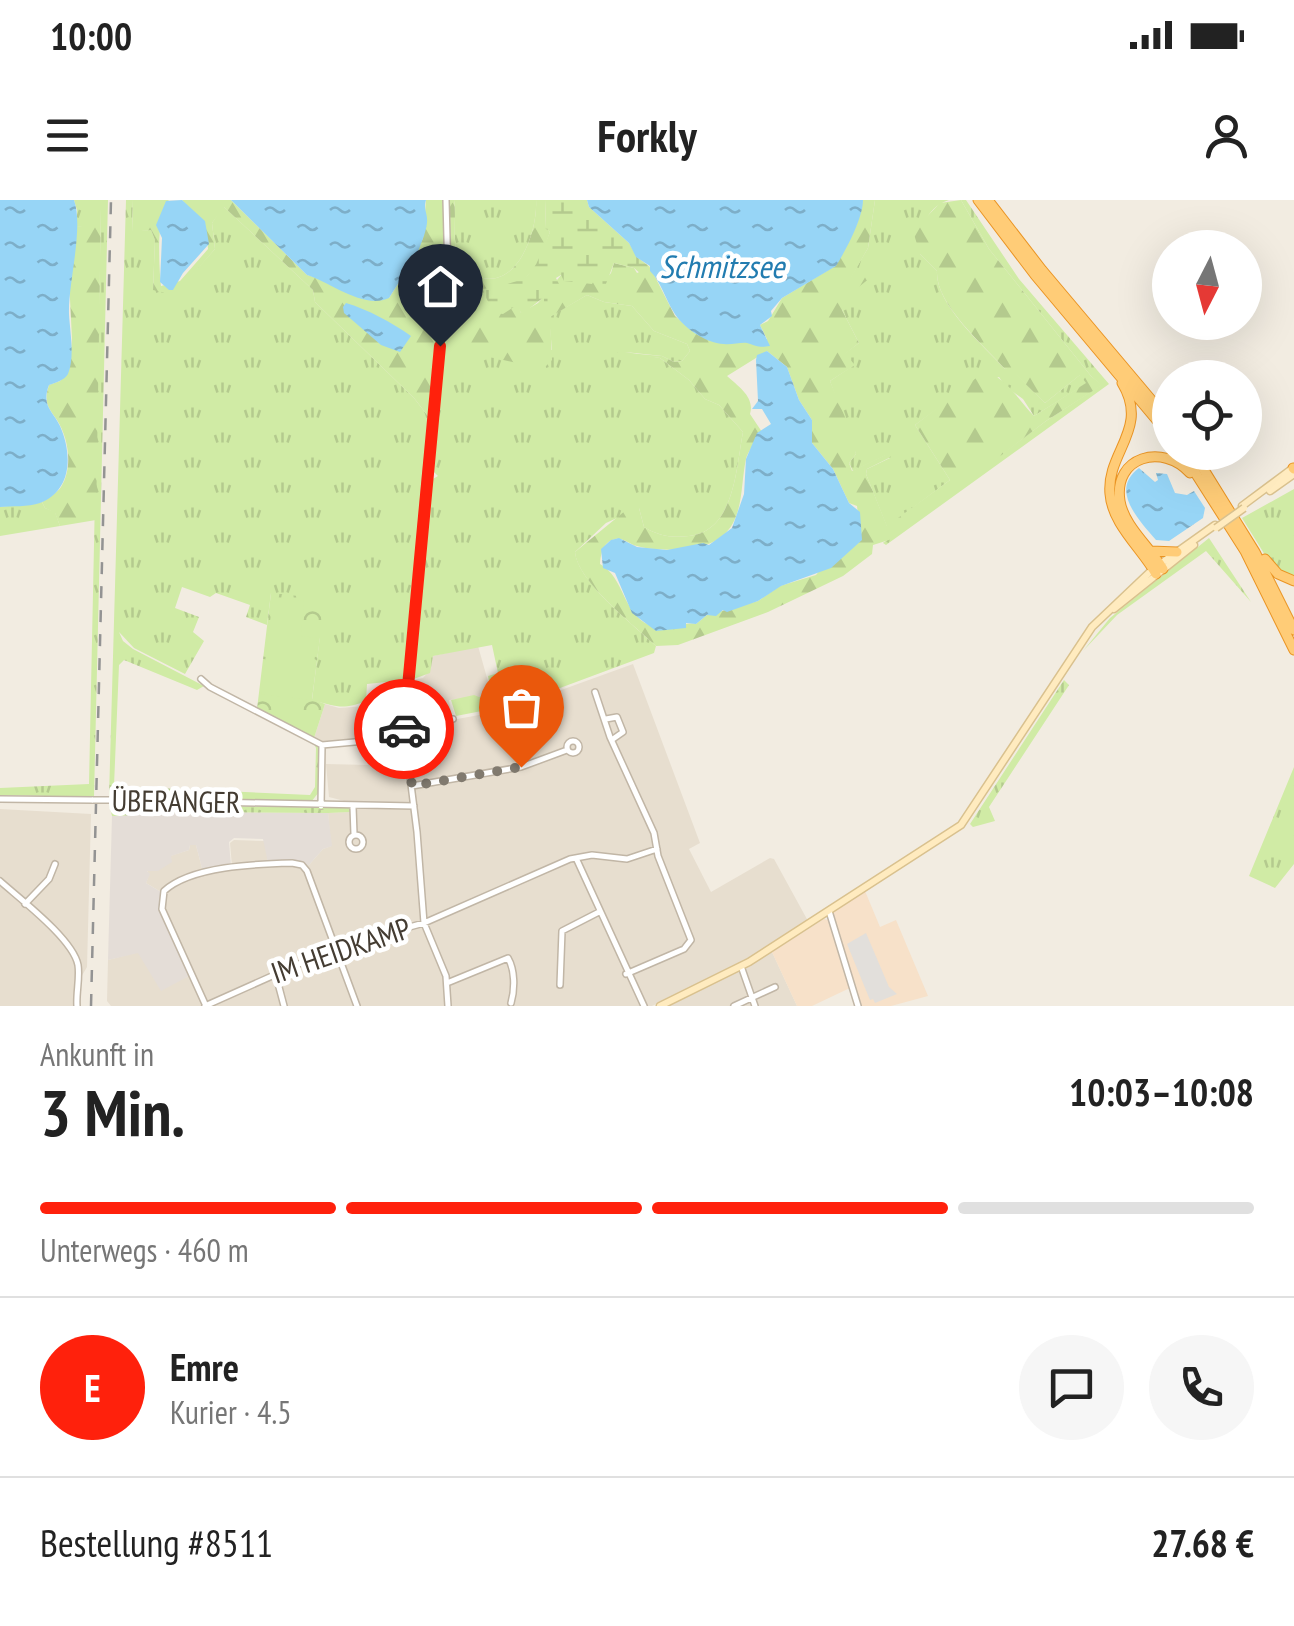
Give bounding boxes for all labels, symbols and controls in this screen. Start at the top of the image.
text: 10:00 [50,11,132,60]
text: Forkly [597,106,697,164]
icon: menu [40,108,95,163]
icon: person [1199,108,1254,163]
north arrow [1152,230,1262,340]
map controls [1152,230,1262,470]
pin [398,244,483,347]
water label: Schmitzsee [660,245,786,287]
icon: home [413,259,468,314]
button: locate [1152,360,1262,470]
pin [479,665,564,768]
courier [354,679,454,779]
icon: bag [494,680,549,735]
icon: car [377,702,432,757]
street label: ÜBERANGER [111,780,241,821]
street label: IM HEIDKAMP [266,908,415,992]
text: Ankunft in [40,1033,154,1075]
text: 10:03–10:08 [1069,1067,1254,1116]
text: 3 Min. [40,1070,185,1154]
text: Unterwegs · 460 m [40,1229,249,1271]
button: chat [1019,1335,1124,1440]
button: phone [1149,1335,1254,1440]
text: Emre [170,1342,239,1391]
text: E [84,1363,101,1412]
text: Kurier · 4.5 [170,1391,292,1433]
text: Bestellung #8511 [40,1518,273,1567]
text: 27.68 € [1151,1518,1254,1567]

